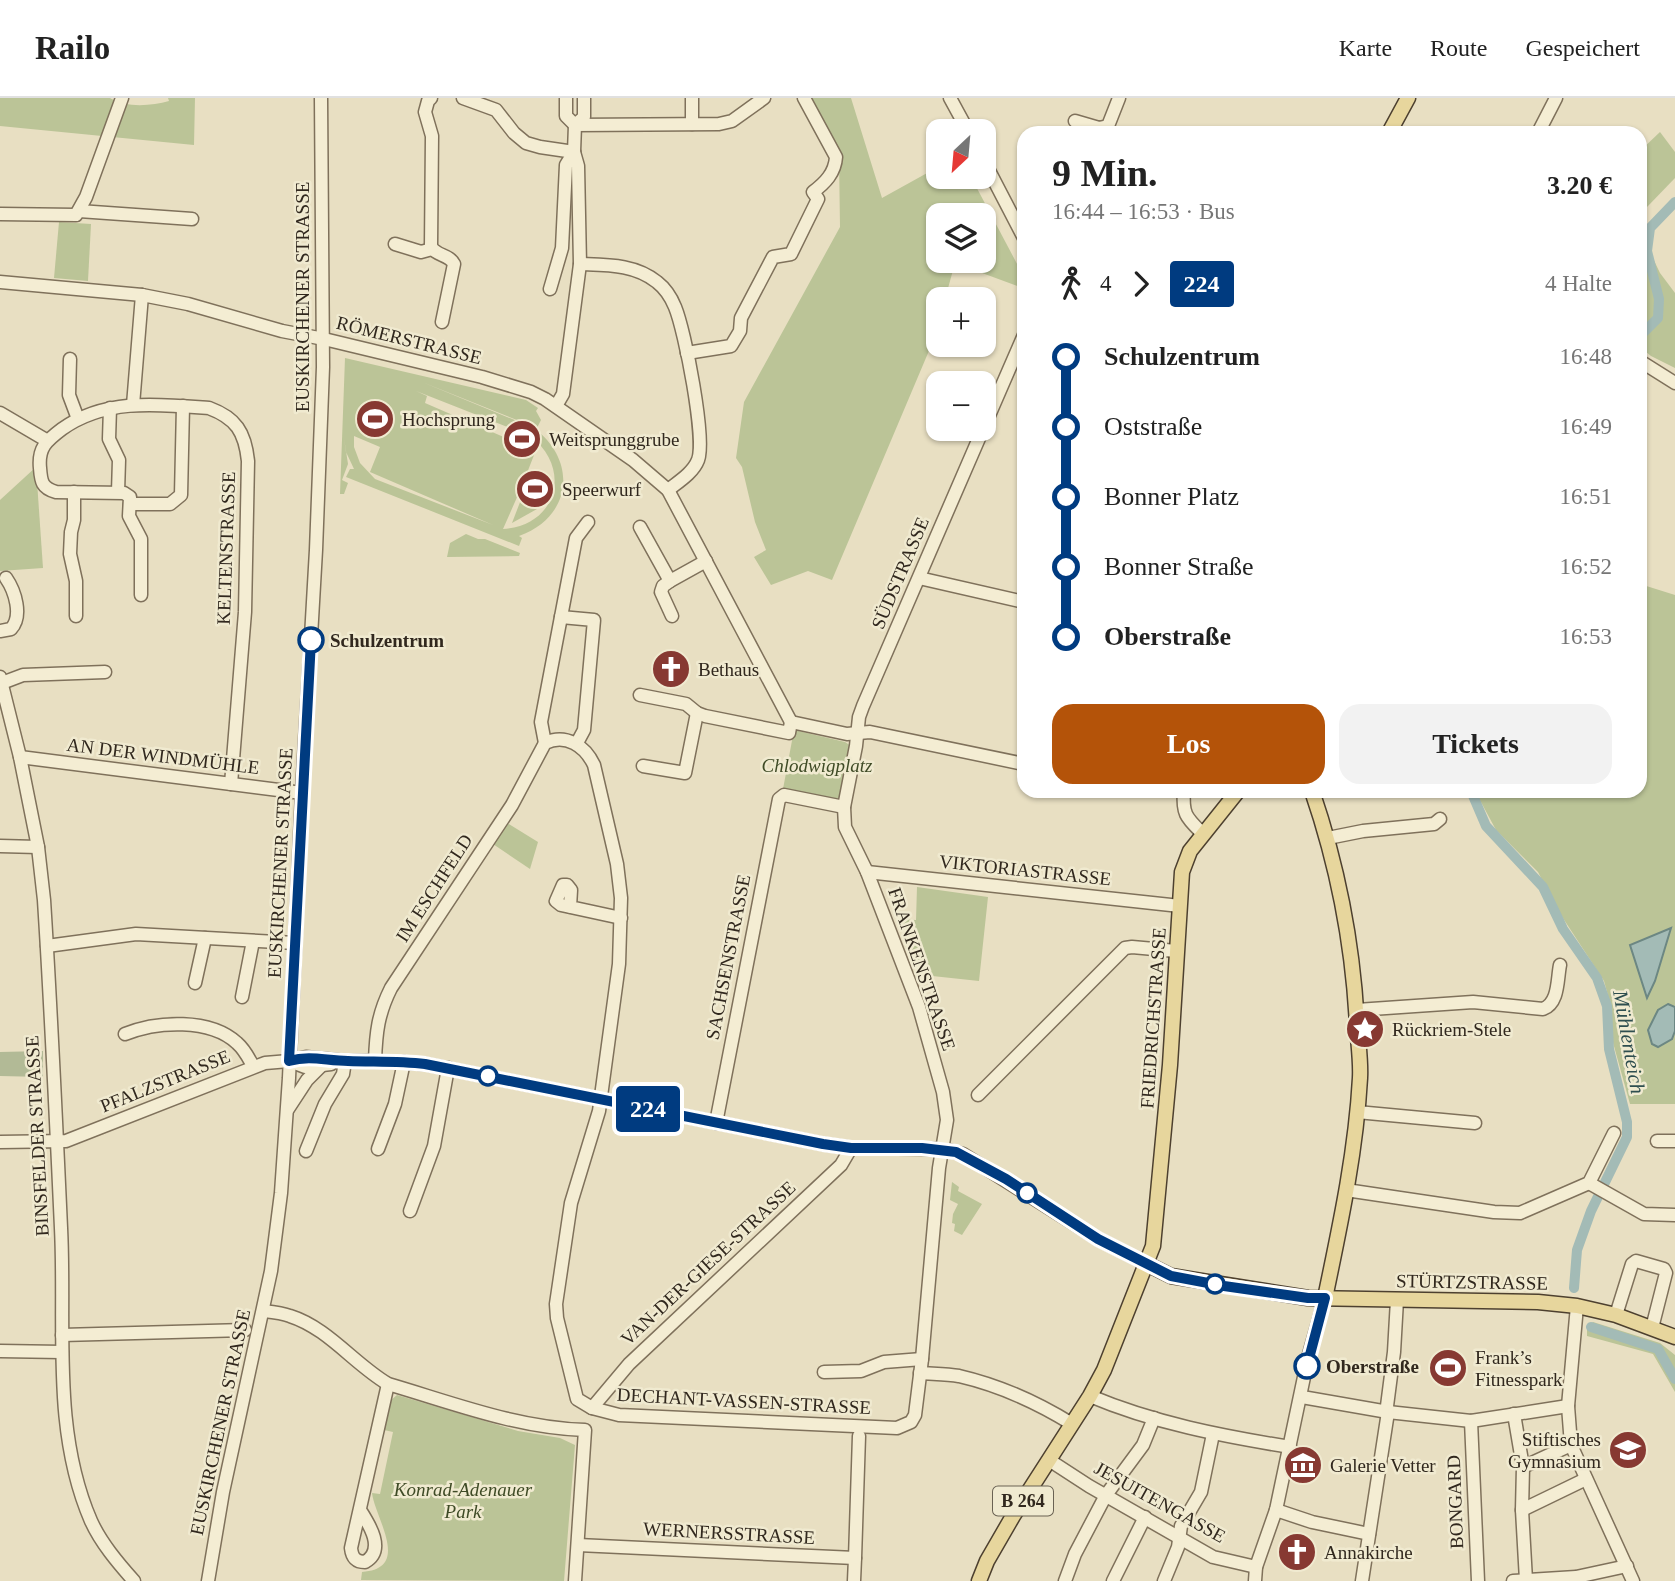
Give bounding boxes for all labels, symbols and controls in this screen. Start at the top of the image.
text: Railo [35,30,110,66]
text: Karte [1339,35,1392,61]
text: Route [1430,35,1487,61]
text: Gespeichert [1525,35,1640,61]
north arrow [926,119,996,189]
map controls [926,119,996,441]
text: 9 Min. [1052,152,1158,194]
text: 3.20 € [1547,171,1612,200]
street label: EUSKIRCHENER STRASSE [292,182,313,412]
text: 16:44 – 16:53 · Bus [1052,199,1235,224]
button: layers [926,203,996,273]
icon: walk [1052,265,1090,303]
icon: forward [1122,265,1160,303]
text: 4 [1100,271,1112,296]
text: 224 [1184,271,1220,297]
text: 4 Halte [1545,271,1612,296]
button: + [926,287,996,357]
street label: RÖMERSTRASSE [334,312,484,368]
text: Schulzentrum [1104,342,1260,371]
text: 16:48 [1560,344,1612,369]
button: − [926,371,996,441]
sports icon: Hochsprung [354,398,396,440]
place label: Hochsprung [402,409,495,430]
text: Oststraße [1104,412,1202,441]
text: 16:49 [1560,414,1612,439]
sports icon: Weitsprunggrube [501,418,543,460]
place label: Weitsprunggrube [549,429,679,450]
sports icon: Speerwurf [514,468,556,510]
street label: KELTENSTRASSE [213,471,239,625]
place label: Speerwurf [562,479,642,500]
text: Bonner Platz [1104,482,1239,511]
text: 16:51 [1560,484,1612,509]
street label: SÜDSTRASSE [867,514,933,632]
text: Bonner Straße [1104,552,1253,581]
text: 16:52 [1560,554,1612,579]
text: Oberstraße [1104,622,1231,651]
text: 16:53 [1560,624,1612,649]
marker: Schulzentrum [298,627,324,653]
place label: Schulzentrum [330,630,444,651]
church icon: Bethaus [650,648,692,690]
place label: Bethaus [698,659,759,680]
button: Los [1052,704,1325,784]
button: Tickets [1339,704,1612,784]
street label: AN DER WINDMÜHLE [66,734,260,778]
street label: EUSKIRCHENER STRASSE [263,747,297,979]
park label: Chlodwigplatz [762,755,873,776]
street label: IM ESCHFELD [391,830,477,946]
street label: VIKTORIASTRASSE [938,851,1112,889]
street label: SACHSENSTRASSE [702,873,754,1041]
street label: FRANKENSTRASSE [884,885,960,1053]
street label: FRIEDRICHSTRASSE [1136,927,1170,1109]
water label: Mühlenteich [1608,987,1650,1096]
place icon: Rückriem-Stele [1344,1008,1386,1050]
place label: Rückriem-Stele [1392,1019,1511,1040]
street label: BINSFELDER STRASSE [21,1035,53,1237]
street label: PFALZSTRASSE [97,1045,233,1117]
unlabelled marker [478,1066,498,1086]
line badge: 224 [608,1086,688,1132]
text: 224 [630,1096,666,1122]
street label: VAN-DER-GIESE-STRASSE [616,1177,800,1349]
unlabelled marker [1017,1183,1037,1203]
street label: STÜRTZSTRASSE [1396,1270,1548,1294]
unlabelled marker [1205,1274,1225,1294]
street label: EUSKIRCHENER STRASSE [186,1307,254,1537]
sports icon: Frank’s Fitnesspark [1427,1347,1469,1389]
place label: Frank’s Fitnesspark [1475,1347,1563,1390]
marker: Oberstraße [1294,1353,1320,1379]
place label: Oberstraße [1326,1356,1419,1377]
street label: DECHANT-VASSEN-STRASSE [616,1384,872,1418]
place label: Stiftisches Gymnasium [1508,1429,1601,1472]
school or university icon: Stiftisches Gymnasium [1607,1429,1649,1471]
museum icon: Galerie Vetter [1282,1444,1324,1486]
place label: Galerie Vetter [1330,1455,1436,1476]
street label: BONGARD [1443,1455,1467,1549]
street label: JESUITENGASSE [1091,1457,1229,1547]
park label: Konrad-Adenauer Park [393,1479,533,1522]
road number: B 264 [993,1486,1053,1516]
street label: WERNERSSTRASSE [643,1518,815,1548]
church icon: Annakirche [1276,1531,1318,1573]
place label: Annakirche [1324,1542,1413,1563]

